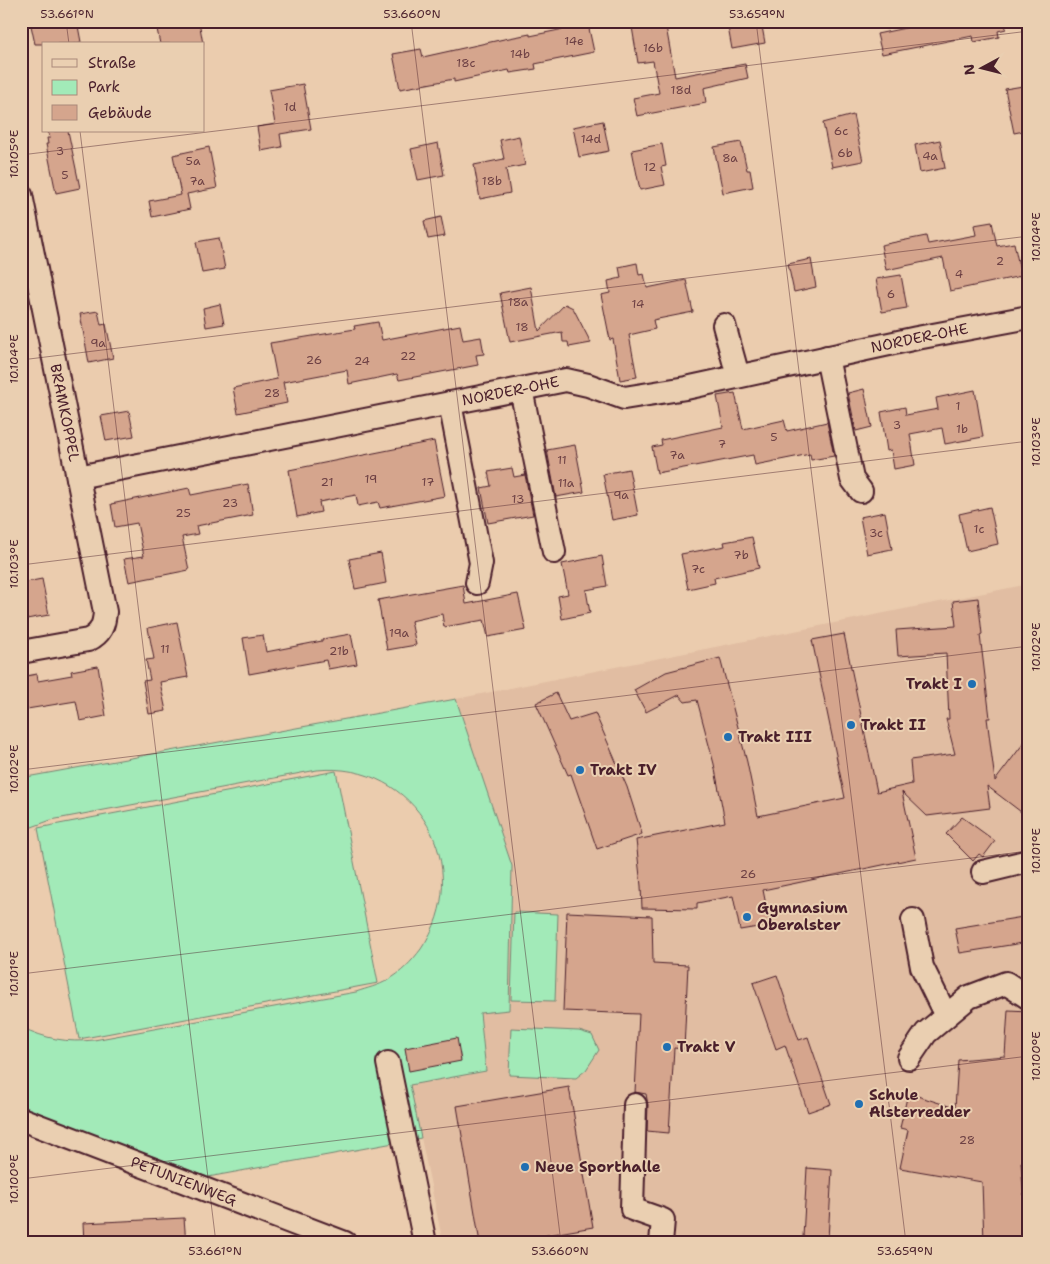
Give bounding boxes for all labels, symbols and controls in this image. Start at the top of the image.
text: 53.661°N [40,6,94,22]
text: 53.660°N [383,6,441,22]
text: 53.659°N [729,6,785,22]
house number: 14e [564,33,584,49]
house number: 16b [643,40,663,56]
legend [42,42,205,132]
north arrow [958,42,1008,92]
house number: 14b [510,46,530,62]
text: Straße [88,53,136,73]
house number: 18c [456,55,476,71]
text: N [959,63,979,76]
text: Park [88,77,120,97]
house number: 18d [671,82,692,98]
house number: 1d [284,99,297,115]
text: Gebäude [88,103,152,123]
house number: 6c [834,123,848,139]
text: 10.105°E [6,130,22,178]
house number: 14d [581,131,602,147]
house number: 3 [56,143,64,159]
house number: 6b [837,145,853,161]
house number: 4a [922,148,938,164]
house number: 8a [722,150,738,166]
house number: 5a [186,153,201,169]
house number: 12 [644,159,656,175]
house number: 5 [61,167,69,183]
house number: 7a [189,173,205,189]
house number: 18b [482,173,502,189]
text: 10.104°E [1028,212,1044,262]
house number: 2 [996,253,1004,269]
house number: 4 [955,266,963,282]
house number: 6 [887,286,895,302]
house number: 18a [508,294,529,310]
house number: 14 [632,296,644,312]
house number: 18 [515,319,529,335]
street label: NORDER-OHE [869,319,970,358]
text: 10.104°E [6,334,22,384]
house number: 9a [90,335,106,351]
house number: 22 [400,348,416,364]
house number: 26 [306,352,322,368]
house number: 24 [354,353,370,369]
street label: BRAMKOPPEL [45,362,84,463]
street label: NORDER-OHE [460,372,561,410]
house number: 28 [264,385,280,401]
house number: 1 [955,398,961,414]
house number: 3 [893,417,901,433]
text: 10.103°E [1028,417,1044,467]
house number: 1b [956,421,968,437]
house number: 5 [770,429,778,445]
house number: 7 [718,436,726,452]
house number: 7a [669,447,685,463]
house number: 11 [557,452,567,468]
house number: 19 [365,471,377,487]
house number: 21 [321,474,333,490]
house number: 17 [422,474,434,490]
house number: 11a [558,475,575,491]
house number: 9a [613,487,629,503]
house number: 13 [512,491,524,507]
house number: 23 [222,495,238,511]
house number: 25 [175,505,191,521]
house number: 1c [973,521,985,537]
house number: 3c [869,525,883,541]
text: 10.103°E [6,539,22,589]
house number: 7b [733,547,749,563]
house number: 7c [691,561,705,577]
text: 10.102°E [1028,622,1044,672]
house number: 19a [389,625,410,641]
house number: 11 [160,641,170,657]
house number: 21b [329,643,349,659]
place label: Trakt I [906,674,962,694]
marker: Trakt I [966,678,978,690]
place label: Trakt II [861,715,926,735]
marker: Trakt II [845,719,857,731]
place label: Trakt III [738,727,812,747]
marker: Trakt III [722,731,734,743]
text: 10.102°E [6,744,22,794]
place label: Trakt IV [590,760,657,780]
marker: Trakt IV [574,764,586,776]
text: 10.101°E [1028,828,1044,874]
house number: 26 [740,866,756,882]
place label: Gymnasium Oberalster [757,898,848,935]
marker: Gymnasium Oberalster [741,911,753,923]
text: 10.101°E [6,951,22,997]
text: 10.100°E [1028,1031,1044,1081]
place label: Trakt V [677,1037,736,1057]
marker: Trakt V [661,1041,673,1053]
place label: Schule Alsterredder [869,1085,971,1122]
marker: Schule Alsterredder [853,1098,865,1110]
house number: 28 [959,1132,975,1148]
street label: PETUNIENWEG [128,1152,239,1211]
text: 10.100°E [6,1154,22,1204]
place label: Neue Sporthalle [535,1157,661,1177]
marker: Neue Sporthalle [519,1161,531,1173]
text: 53.661°N [188,1243,242,1259]
text: 53.660°N [531,1243,589,1259]
text: 53.659°N [877,1243,933,1259]

